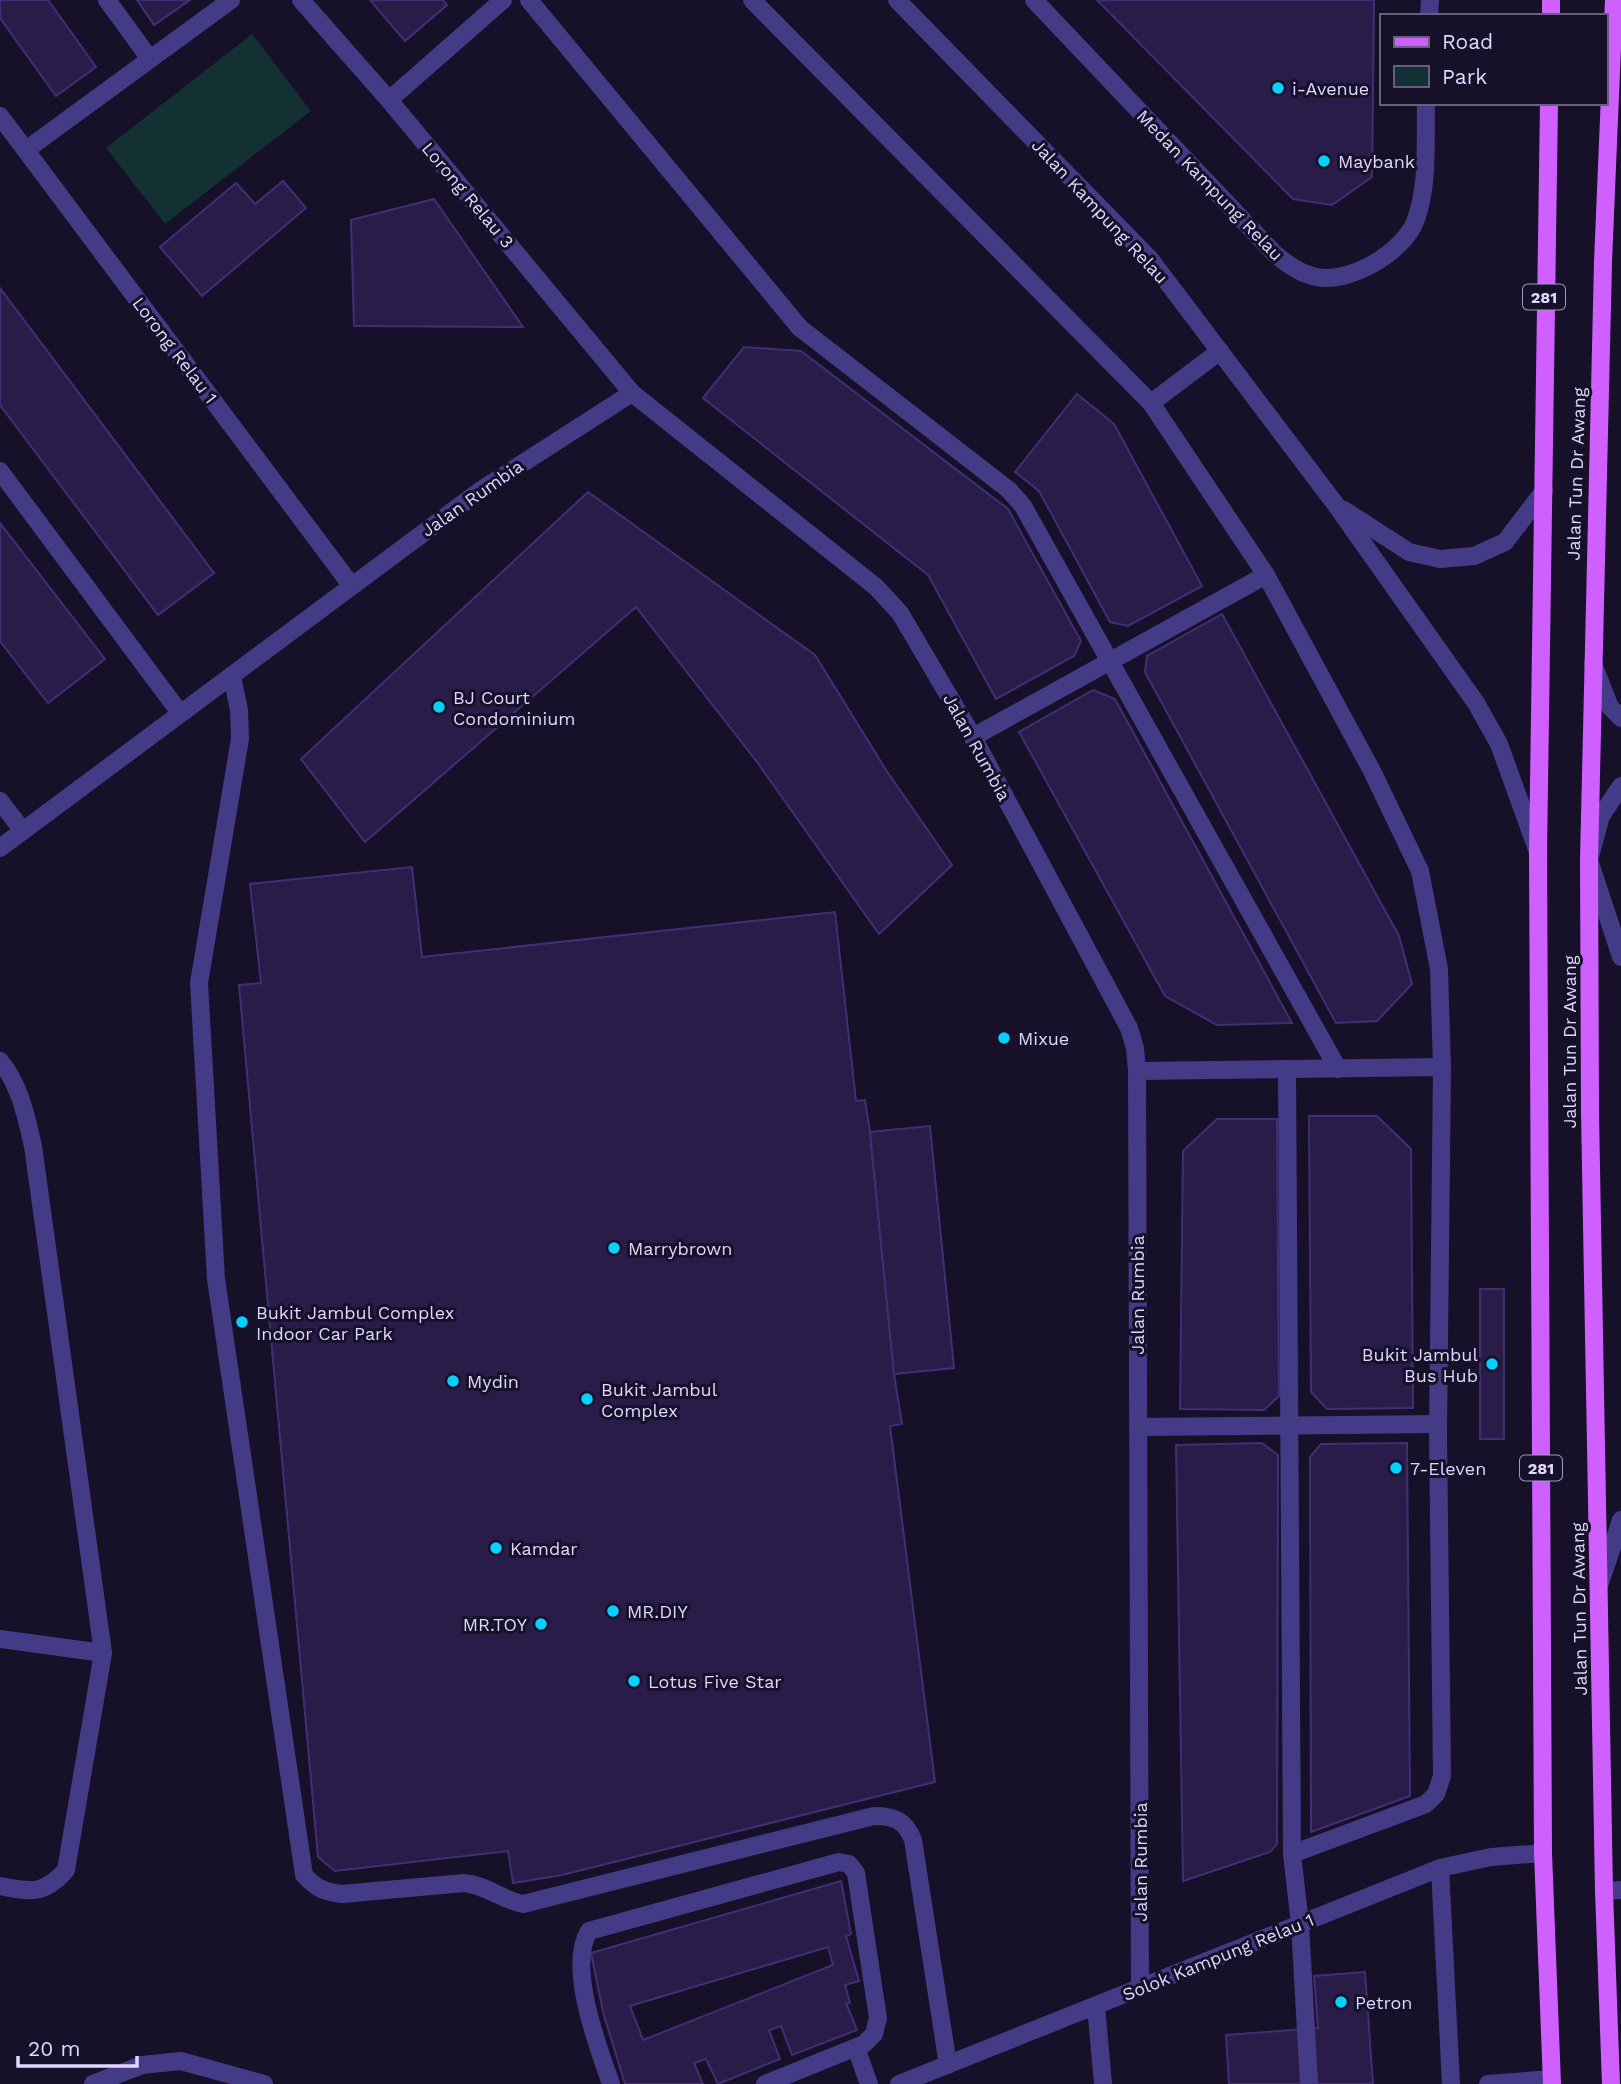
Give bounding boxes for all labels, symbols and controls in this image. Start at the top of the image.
legend [1380,14,1607,105]
text: Road [1442,29,1493,54]
text: Park [1442,64,1487,89]
place label: i-Avenue [1292,78,1369,99]
marker: i-Avenue [1270,80,1286,96]
street label: Medan Kampung Relau [1133,105,1287,265]
street label: Jalan Kampung Relau [1028,134,1172,288]
street label: Lorong Relau 3 [418,138,518,252]
place label: Maybank [1338,151,1415,172]
marker: Maybank [1316,153,1332,169]
road number: 281 [1523,284,1565,310]
street label: Lorong Relau 1 [128,293,222,407]
street label: Jalan Tun Dr Awang [1562,387,1590,561]
street label: Jalan Rumbia [417,455,527,541]
place label: BJ Court Condominium [453,687,576,729]
street label: Jalan Rumbia [939,690,1015,804]
marker: BJ Court Condominium [431,699,447,715]
street label: Jalan Tun Dr Awang [1559,955,1580,1129]
place label: Mixue [1018,1028,1069,1049]
marker: Mixue [996,1030,1012,1046]
street label: Jalan Rumbia [1127,1235,1148,1355]
place label: Marrybrown [628,1238,732,1259]
marker: Marrybrown [606,1240,622,1256]
place label: Bukit Jambul Complex Indoor Car Park [256,1302,454,1344]
marker: Bukit Jambul Complex Indoor Car Park [234,1314,250,1330]
place label: Bukit Jambul Bus Hub [1362,1344,1478,1386]
marker: Bukit Jambul Bus Hub [1484,1356,1500,1372]
place label: Mydin [467,1371,519,1392]
marker: Mydin [445,1373,461,1389]
place label: Bukit Jambul Complex [601,1379,718,1421]
marker: Bukit Jambul Complex [579,1391,595,1407]
road number: 281 [1520,1456,1562,1480]
place label: 7-Eleven [1410,1458,1486,1479]
marker: 7-Eleven [1388,1460,1404,1476]
street label: Jalan Tun Dr Awang [1567,1522,1591,1696]
place label: Kamdar [510,1538,578,1559]
marker: Kamdar [488,1540,504,1556]
place label: MR.DIY [627,1601,688,1622]
marker: MR.DIY [605,1603,621,1619]
place label: MR.TOY [463,1614,528,1635]
marker: MR.TOY [533,1616,549,1632]
place label: Lotus Five Star [648,1671,782,1692]
marker: Lotus Five Star [626,1673,642,1689]
street label: Jalan Rumbia [1130,1802,1151,1922]
street label: Solok Kampung Relau 1 [1119,1909,1317,2005]
place label: Petron [1355,1992,1412,2013]
marker: Petron [1333,1994,1349,2010]
scale bar [18,2024,136,2068]
text: 20 m [28,2036,80,2061]

